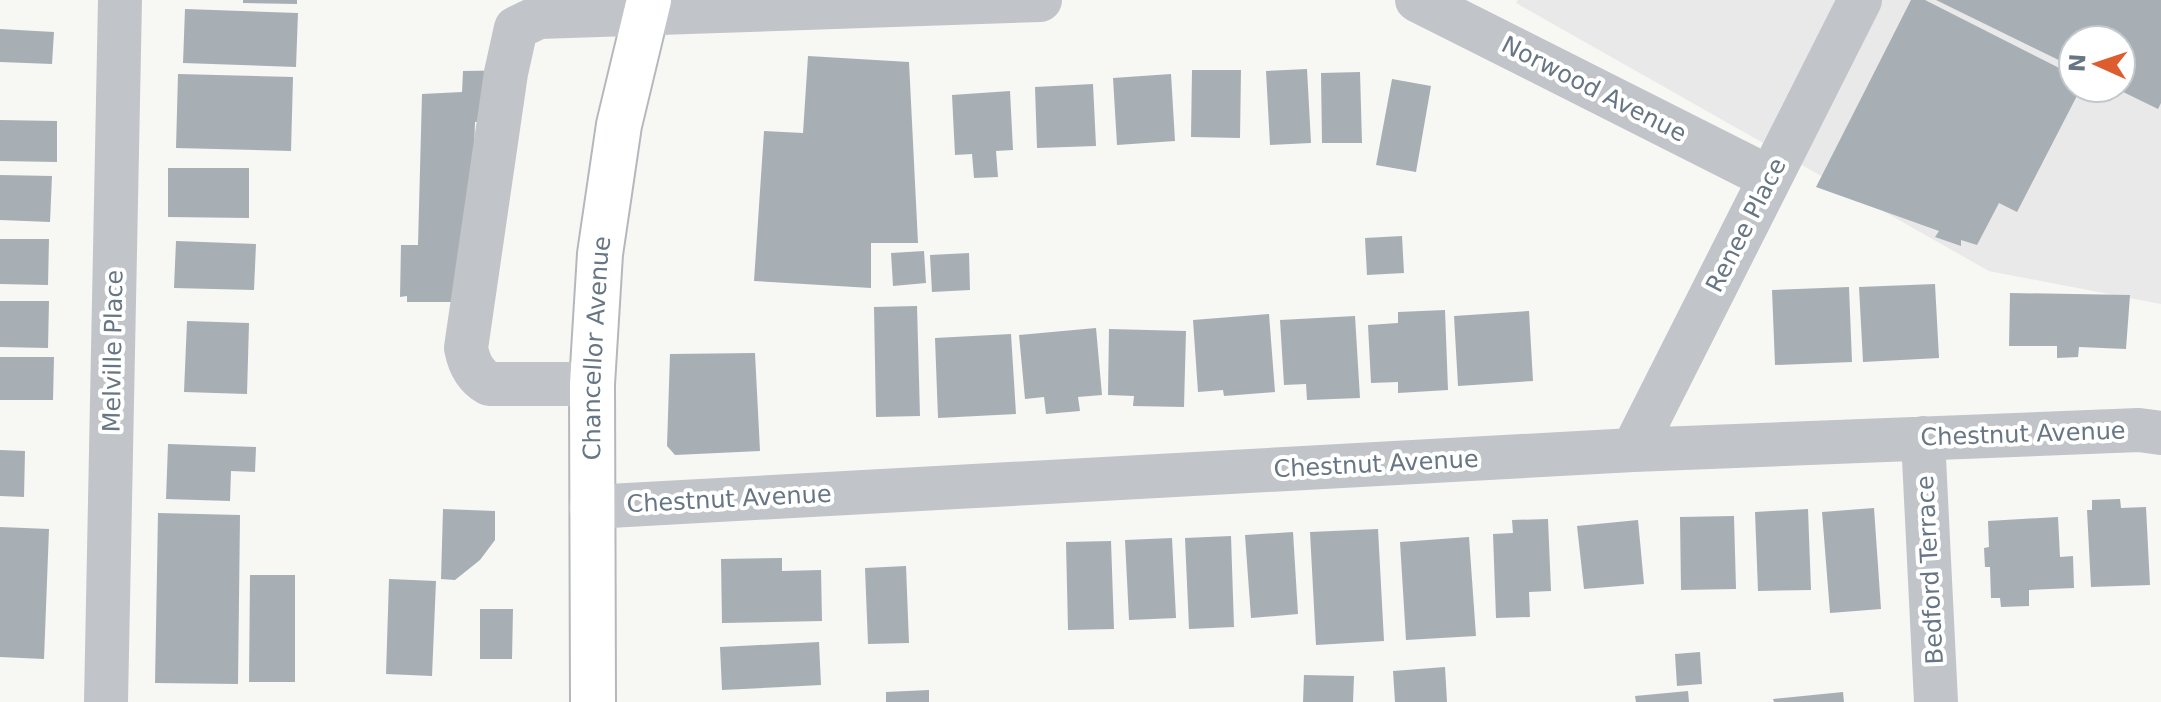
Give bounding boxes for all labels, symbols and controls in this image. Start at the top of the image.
north arrow [2057,24,2137,104]
street label: Norwood Avenue [1497,30,1691,148]
text: N [2065,53,2090,73]
street label: Renee Place [1700,153,1792,297]
street label: Chancellor Avenue [578,234,616,460]
street label: Melville Place [98,269,128,433]
street label: Chestnut Avenue [1920,416,2126,452]
street label: Chestnut Avenue [1273,445,1479,483]
street label: Bedford Terrace [1911,475,1949,665]
street label: Chestnut Avenue [626,480,832,518]

